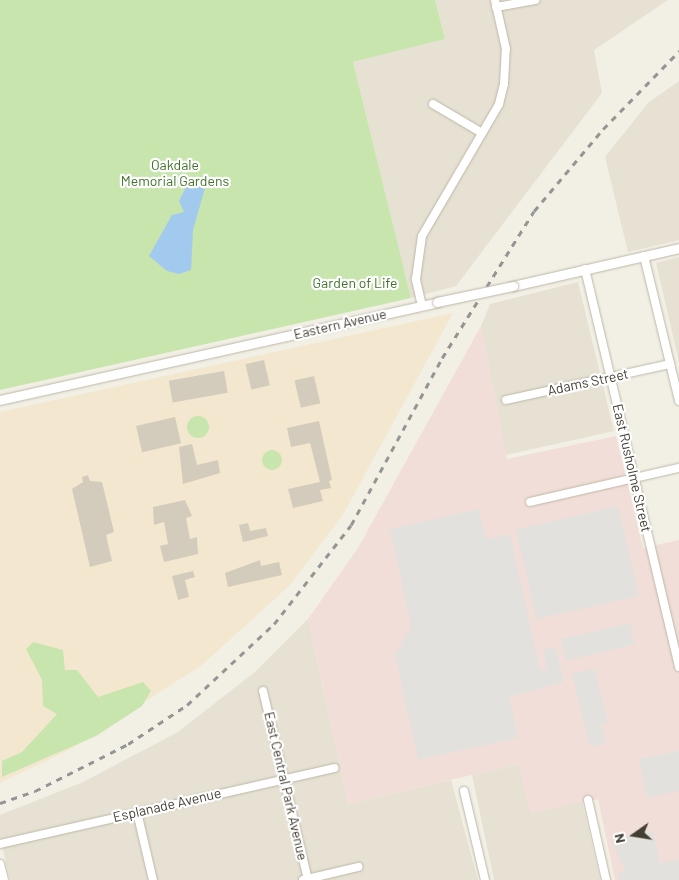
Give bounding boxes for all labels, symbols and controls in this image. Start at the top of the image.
park label: Oakdale Memorial Gardens [121,157,229,190]
park label: Garden of Life [313,275,397,291]
street label: Eastern Avenue [292,305,388,343]
street label: Adams Street [546,365,630,399]
street label: East Rusholme Street [609,402,655,534]
street label: East Central Park Avenue [261,710,311,862]
street label: Esplanade Avenue [111,784,223,826]
north arrow [609,810,659,860]
text: N [610,832,628,845]

